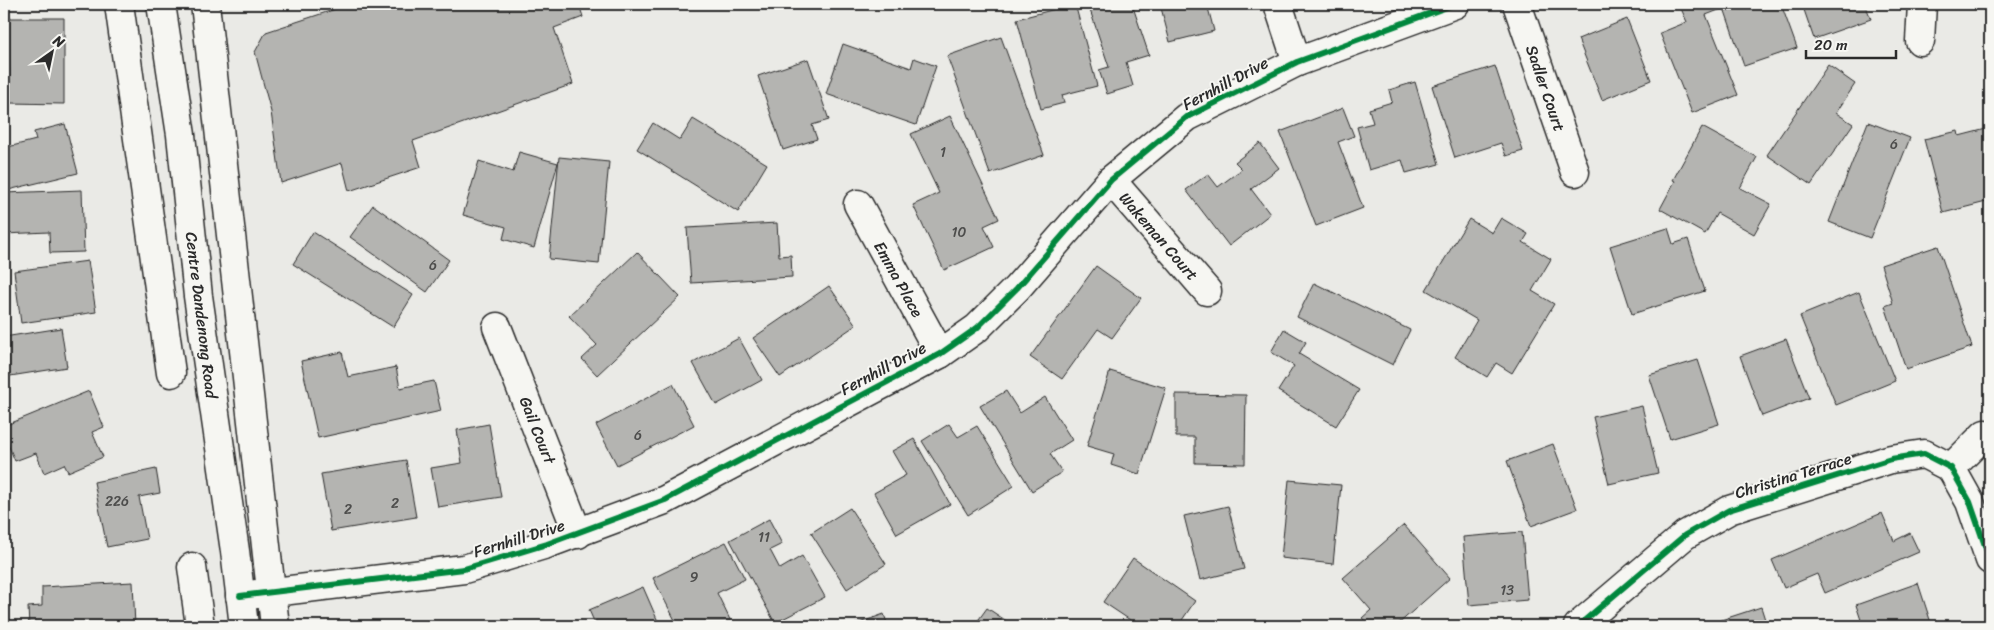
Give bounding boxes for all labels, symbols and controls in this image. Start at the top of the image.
north arrow [28,28,78,78]
text: N [47,28,70,55]
scale bar [1806,28,1896,60]
text: 20 m [1814,32,1848,58]
street label: Sadler Court [1517,41,1574,135]
street label: Fernhill Drive [1177,48,1274,118]
house number: 6 [1890,132,1898,157]
house number: 1 [940,140,946,165]
street label: Wakeman Court [1111,185,1206,288]
house number: 10 [952,220,967,245]
street label: Centre Dandenong Road [177,230,226,401]
street label: Emma Place [866,236,932,323]
house number: 6 [429,253,437,278]
street label: Fernhill Drive [835,333,932,403]
street label: Gail Court [511,392,564,469]
house number: 6 [634,423,642,448]
street label: Christina Terrace [1731,444,1855,507]
house number: 226 [105,489,129,514]
house number: 2 [391,491,399,516]
house number: 2 [344,497,352,522]
street label: Fernhill Drive [470,511,569,566]
house number: 11 [758,525,770,550]
house number: 9 [690,565,699,590]
house number: 13 [1500,578,1514,603]

